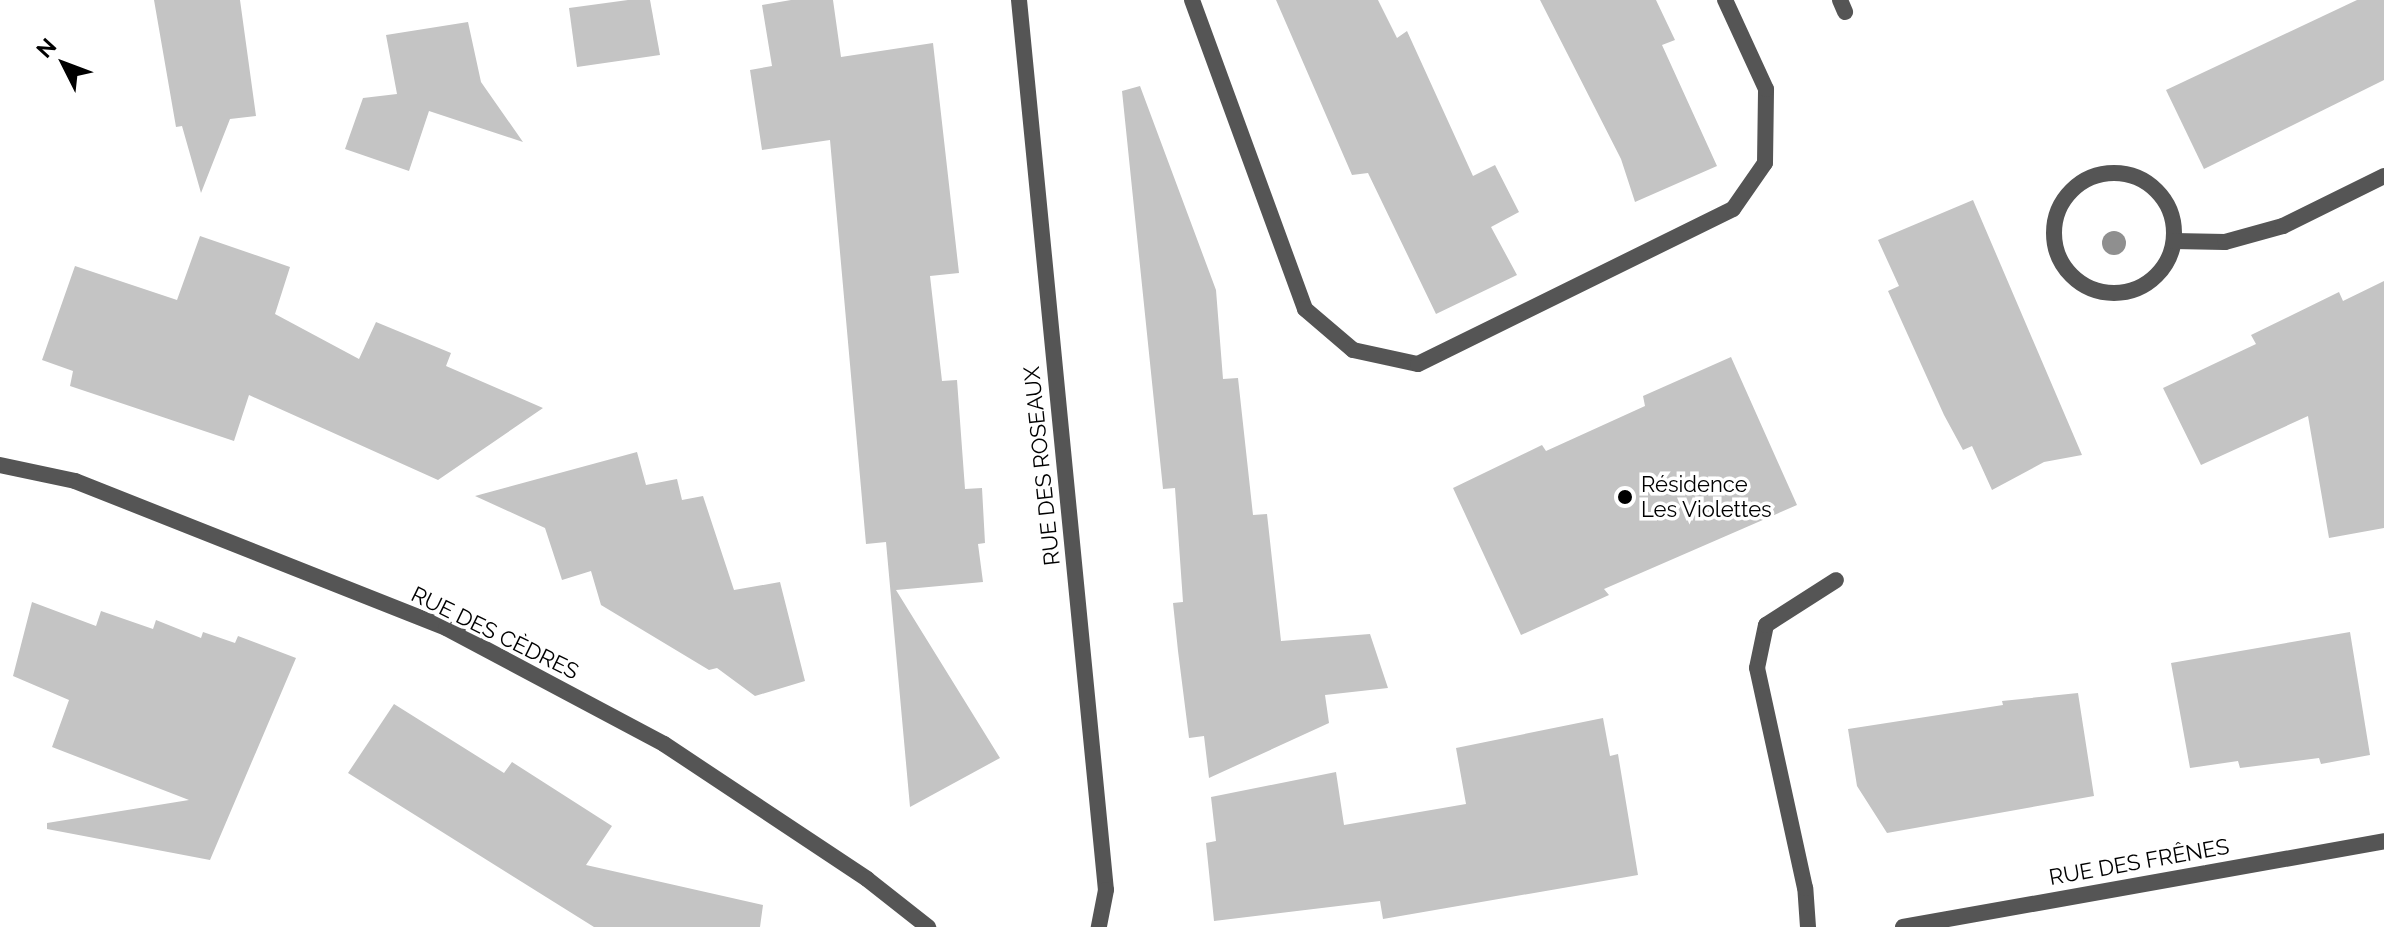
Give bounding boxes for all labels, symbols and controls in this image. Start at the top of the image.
north arrow [24,24,104,104]
text: N [31,33,61,63]
street label: RUE DES ROSEAUX [1018,365,1066,567]
place label: Résidence Les Violettes [1641,471,1772,522]
marker: Résidence Les Violettes [1616,488,1634,506]
street label: RUE DES CÈDRES [407,581,583,685]
street label: RUE DES FRÊNES [2047,833,2231,891]

